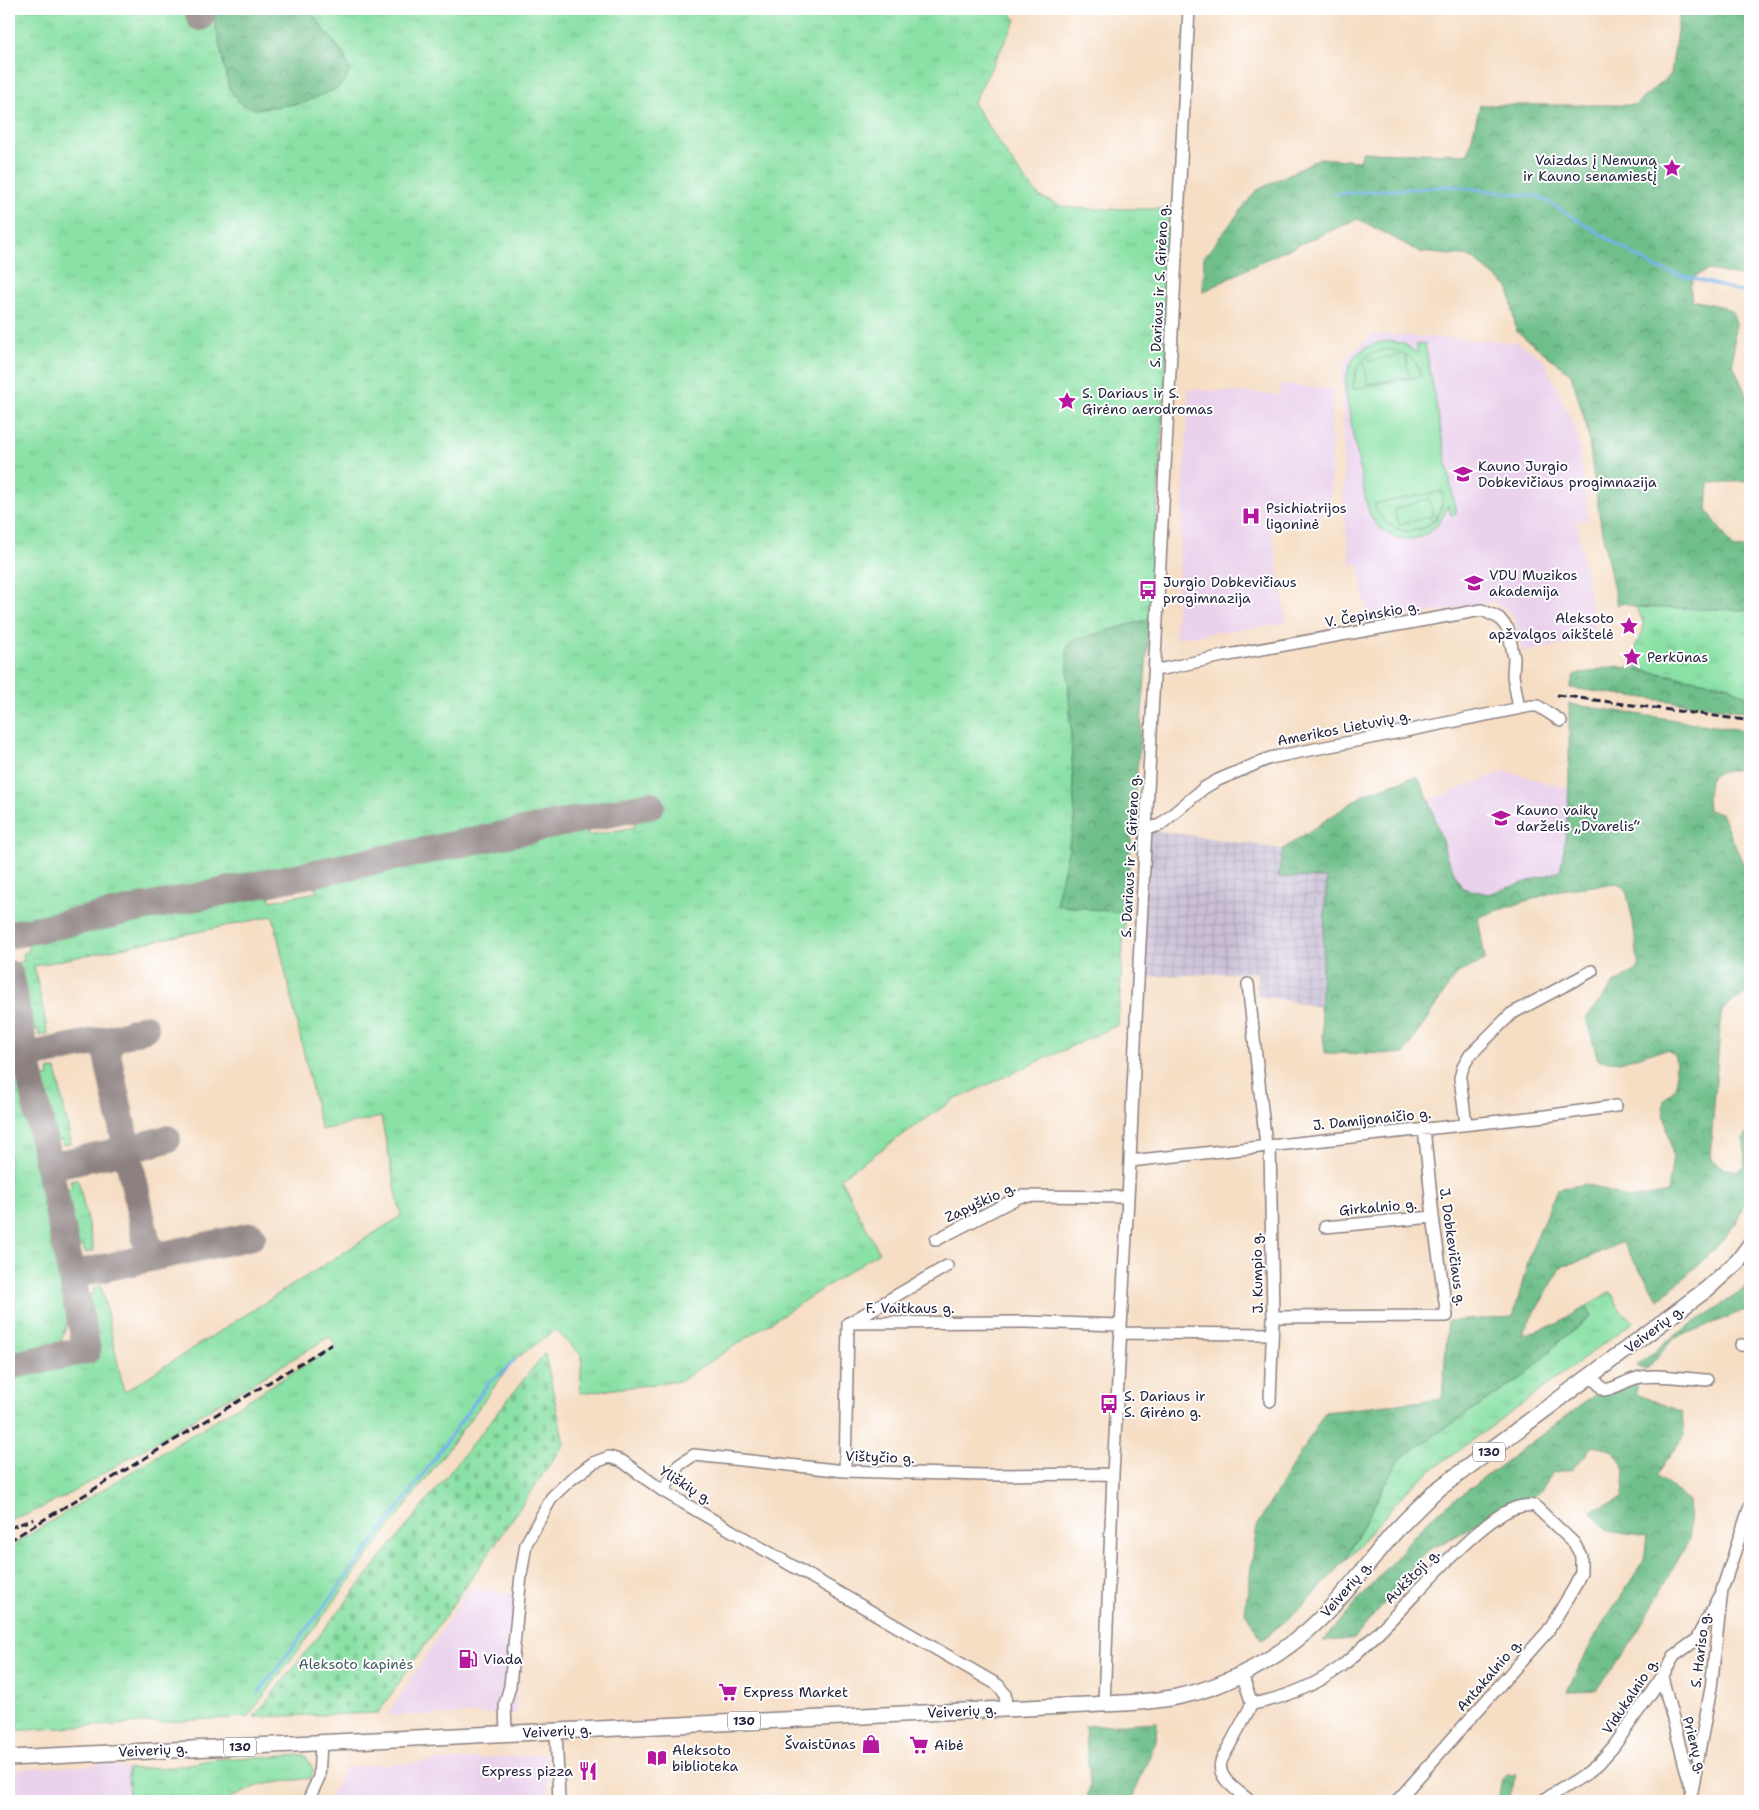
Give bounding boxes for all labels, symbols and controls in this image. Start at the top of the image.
place label: Vaizdas į Nemuną ir Kauno senamiestį [1523,151,1657,185]
place icon: Vaizdas į Nemuną ir Kauno senamiestį [1661,157,1683,179]
street label: S. Dariaus ir S. Girėno g. [1146,204,1172,368]
place label: S. Dariaus ir S. Girėno aerodromas [1082,384,1213,418]
place icon: S. Dariaus ir S. Girėno aerodromas [1056,390,1078,412]
place label: Kauno Jurgio Dobkevičiaus progimnazija [1478,457,1657,491]
school or university icon: Kauno Jurgio Dobkevičiaus progimnazija [1452,463,1474,485]
place label: Psichiatrijos ligoninė [1266,499,1347,533]
hospital icon: Psichiatrijos ligoninė [1240,505,1262,527]
place label: VDU Muzikos akademija [1489,566,1578,600]
school or university icon: VDU Muzikos akademija [1463,572,1485,594]
place label: Jurgio Dobkevičiaus progimnazija [1163,573,1297,607]
bus stop icon: Jurgio Dobkevičiaus progimnazija [1137,579,1159,601]
street label: V. Čepinskio g. [1323,597,1421,631]
place label: Aleksoto apžvalgos aikštelė [1489,609,1614,643]
place icon: Aleksoto apžvalgos aikštelė [1618,615,1640,637]
place icon: Perkūnas [1621,646,1643,668]
place label: Perkūnas [1647,648,1708,666]
street label: Amerikos Lietuvių g. [1276,706,1412,750]
street label: S. Dariaus ir S. Girėno g. [1117,774,1143,938]
place label: Kauno vaikų darželis „Dvarelis“ [1516,801,1640,835]
school or university icon: Kauno vaikų darželis „Dvarelis“ [1490,807,1512,829]
street label: J. Damijonaičio g. [1312,1104,1432,1134]
street label: Zapyškio g. [942,1178,1018,1226]
street label: J. Dobkevičiaus g. [1436,1187,1470,1307]
street label: Girkalnio g. [1338,1195,1418,1219]
street label: J. Kumpio g. [1247,1232,1267,1314]
street label: F. Vaitkaus g. [865,1299,955,1317]
street label: Veiverių g. [1621,1301,1687,1357]
place label: S. Dariaus ir S. Girėno g. [1124,1387,1206,1421]
bus stop icon: S. Dariaus ir S. Girėno g. [1098,1393,1120,1415]
road number: 130 [1473,1442,1505,1461]
street label: Vištyčio g. [845,1447,915,1467]
street label: Yliškių g. [656,1462,716,1508]
street label: Aukštoji g. [1381,1545,1443,1607]
street label: Veiverių g. [1316,1557,1376,1621]
street label: S. Hariso g. [1686,1611,1714,1689]
street label: Antakalnio g. [1452,1635,1526,1715]
fuel station icon: Viada [457,1648,479,1670]
place label: Viada [483,1650,523,1668]
park label: Aleksoto kapinės [299,1655,414,1673]
street label: Vidukalnio g. [1598,1655,1662,1737]
supermarket icon: Express Market [717,1681,739,1703]
place label: Express Market [743,1683,848,1701]
street label: Veiverių g. [927,1700,997,1722]
road number: 130 [728,1712,760,1730]
street label: Prienų g. [1679,1714,1711,1776]
street label: Veiverių g. [522,1720,592,1742]
shop icon: Švaistūnas [860,1733,882,1755]
supermarket icon: Aibė [908,1734,930,1756]
place label: Švaistūnas [785,1735,856,1753]
place label: Aibė [934,1736,964,1754]
road number: 130 [224,1738,256,1756]
street label: Veiverių g. [118,1739,188,1761]
place label: Aleksoto biblioteka [672,1741,739,1775]
library icon: Aleksoto biblioteka [646,1747,668,1769]
restaurant icon: Express pizza [577,1760,599,1782]
place label: Express pizza [481,1762,573,1780]

